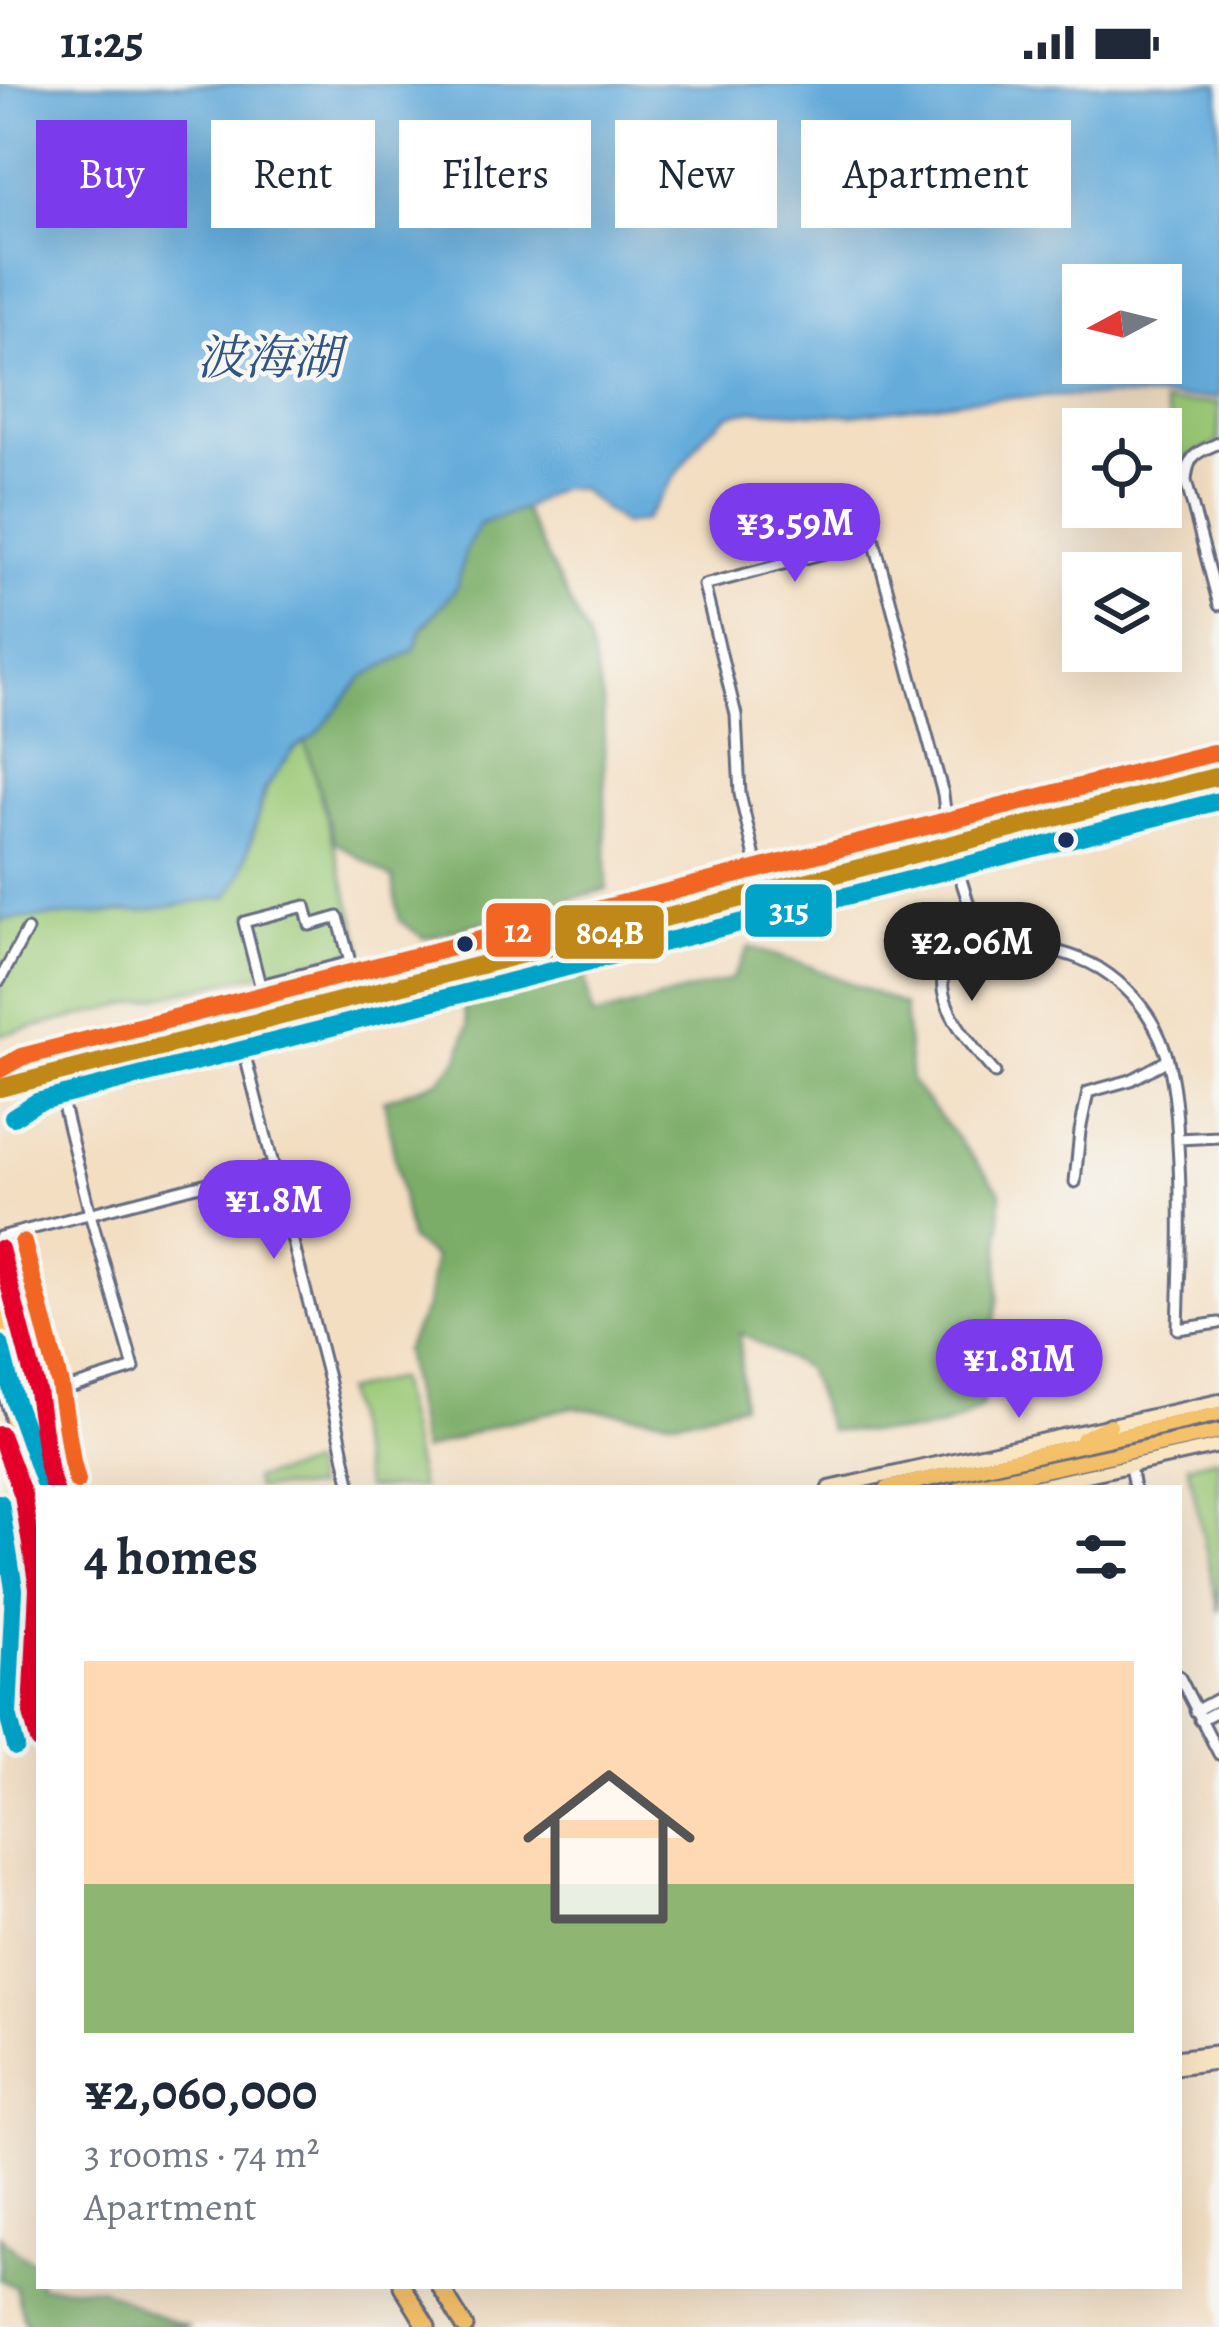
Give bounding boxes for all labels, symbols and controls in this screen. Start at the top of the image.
text: 11:25 [60,11,144,73]
chip: Buy [36,120,187,228]
chip: Rent [211,120,375,228]
chip: Filters [399,120,591,228]
chip: New [615,120,777,228]
chip: Apartment [801,120,1071,228]
north arrow [1062,264,1182,384]
map controls [1062,264,1182,672]
water label: 波海湖 [197,325,349,391]
button: locate [1062,408,1182,528]
pin: ¥3.59M [697,483,893,585]
text: ¥3.59M [736,495,854,548]
button: layers [1062,552,1182,672]
unlabelled marker [1055,829,1077,851]
line badge: 315 [743,882,834,939]
text: 315 [769,888,809,933]
line badge: 12 [484,901,553,959]
pin: ¥2.06M [874,902,1070,1004]
line badge: 804B [553,903,666,961]
text: 12 [504,908,532,953]
text: 804B [576,910,644,955]
text: ¥2.06M [911,914,1033,967]
unlabelled marker [454,933,476,955]
pin: ¥1.8M [190,1160,358,1262]
text: ¥1.8M [225,1172,323,1225]
pin: ¥1.81M [921,1319,1117,1421]
text: ¥1.81M [963,1331,1075,1384]
text: 4 homes [84,1522,258,1592]
icon: filters [1068,1524,1134,1590]
icon: home [501,1739,717,1955]
text: ¥2,060,000 [84,2057,317,2127]
text: 3 rooms · 74 m² [84,2127,320,2180]
text: Apartment [84,2180,257,2233]

